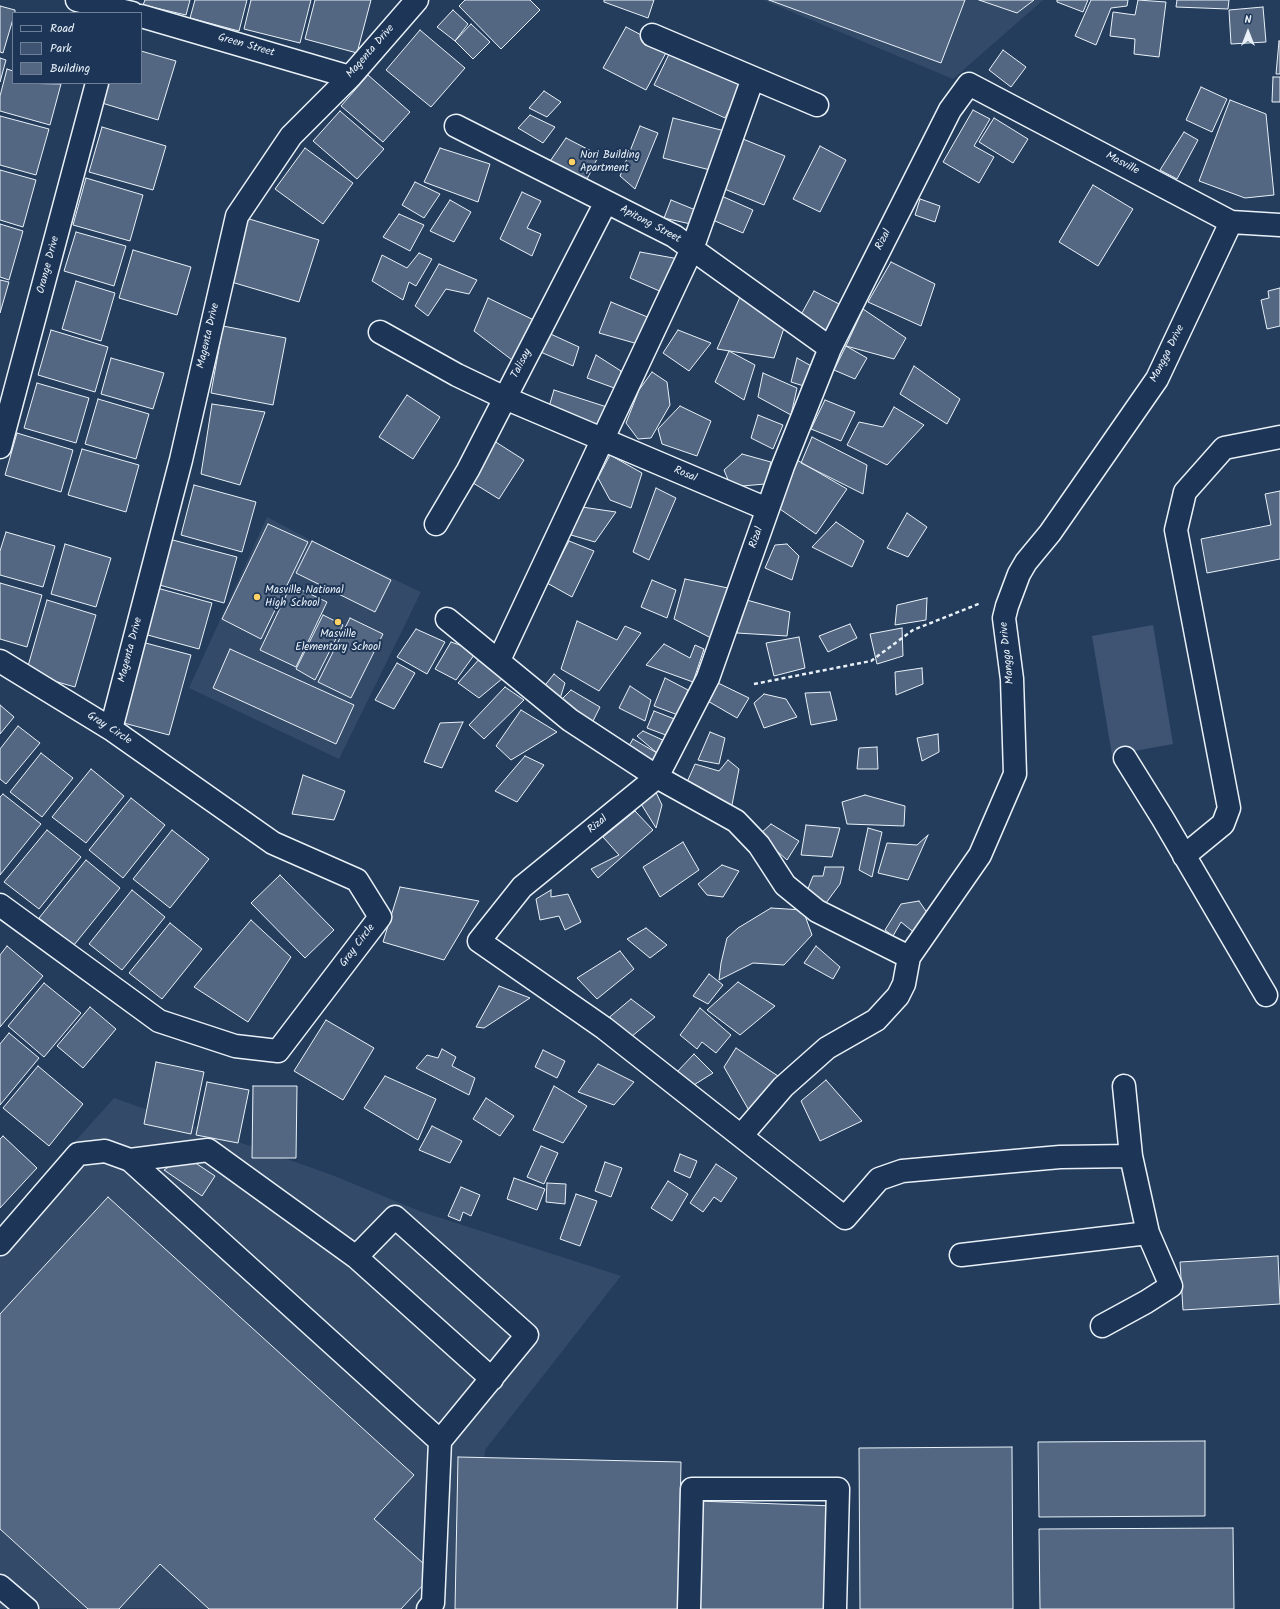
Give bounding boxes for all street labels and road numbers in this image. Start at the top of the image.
street label: Magenta Drive [344,23,398,81]
street label: Green Street [216,32,276,60]
street label: Masville [1103,150,1141,178]
street label: Apitong Street [617,203,683,247]
street label: Rizal [873,227,895,253]
street label: Orange Drive [35,235,63,295]
street label: Magenta Drive [195,302,223,370]
street label: Mangga Drive [1148,323,1188,385]
street label: Talisay [509,347,535,381]
street label: Rosal [671,464,699,486]
street label: Rizal [747,526,767,550]
street label: Magenta Drive [116,616,146,684]
street label: Mangga Drive [998,621,1018,685]
street label: Gray Circle [84,710,134,748]
street label: Rizal [585,813,611,837]
street label: Gray Circle [338,922,378,970]

